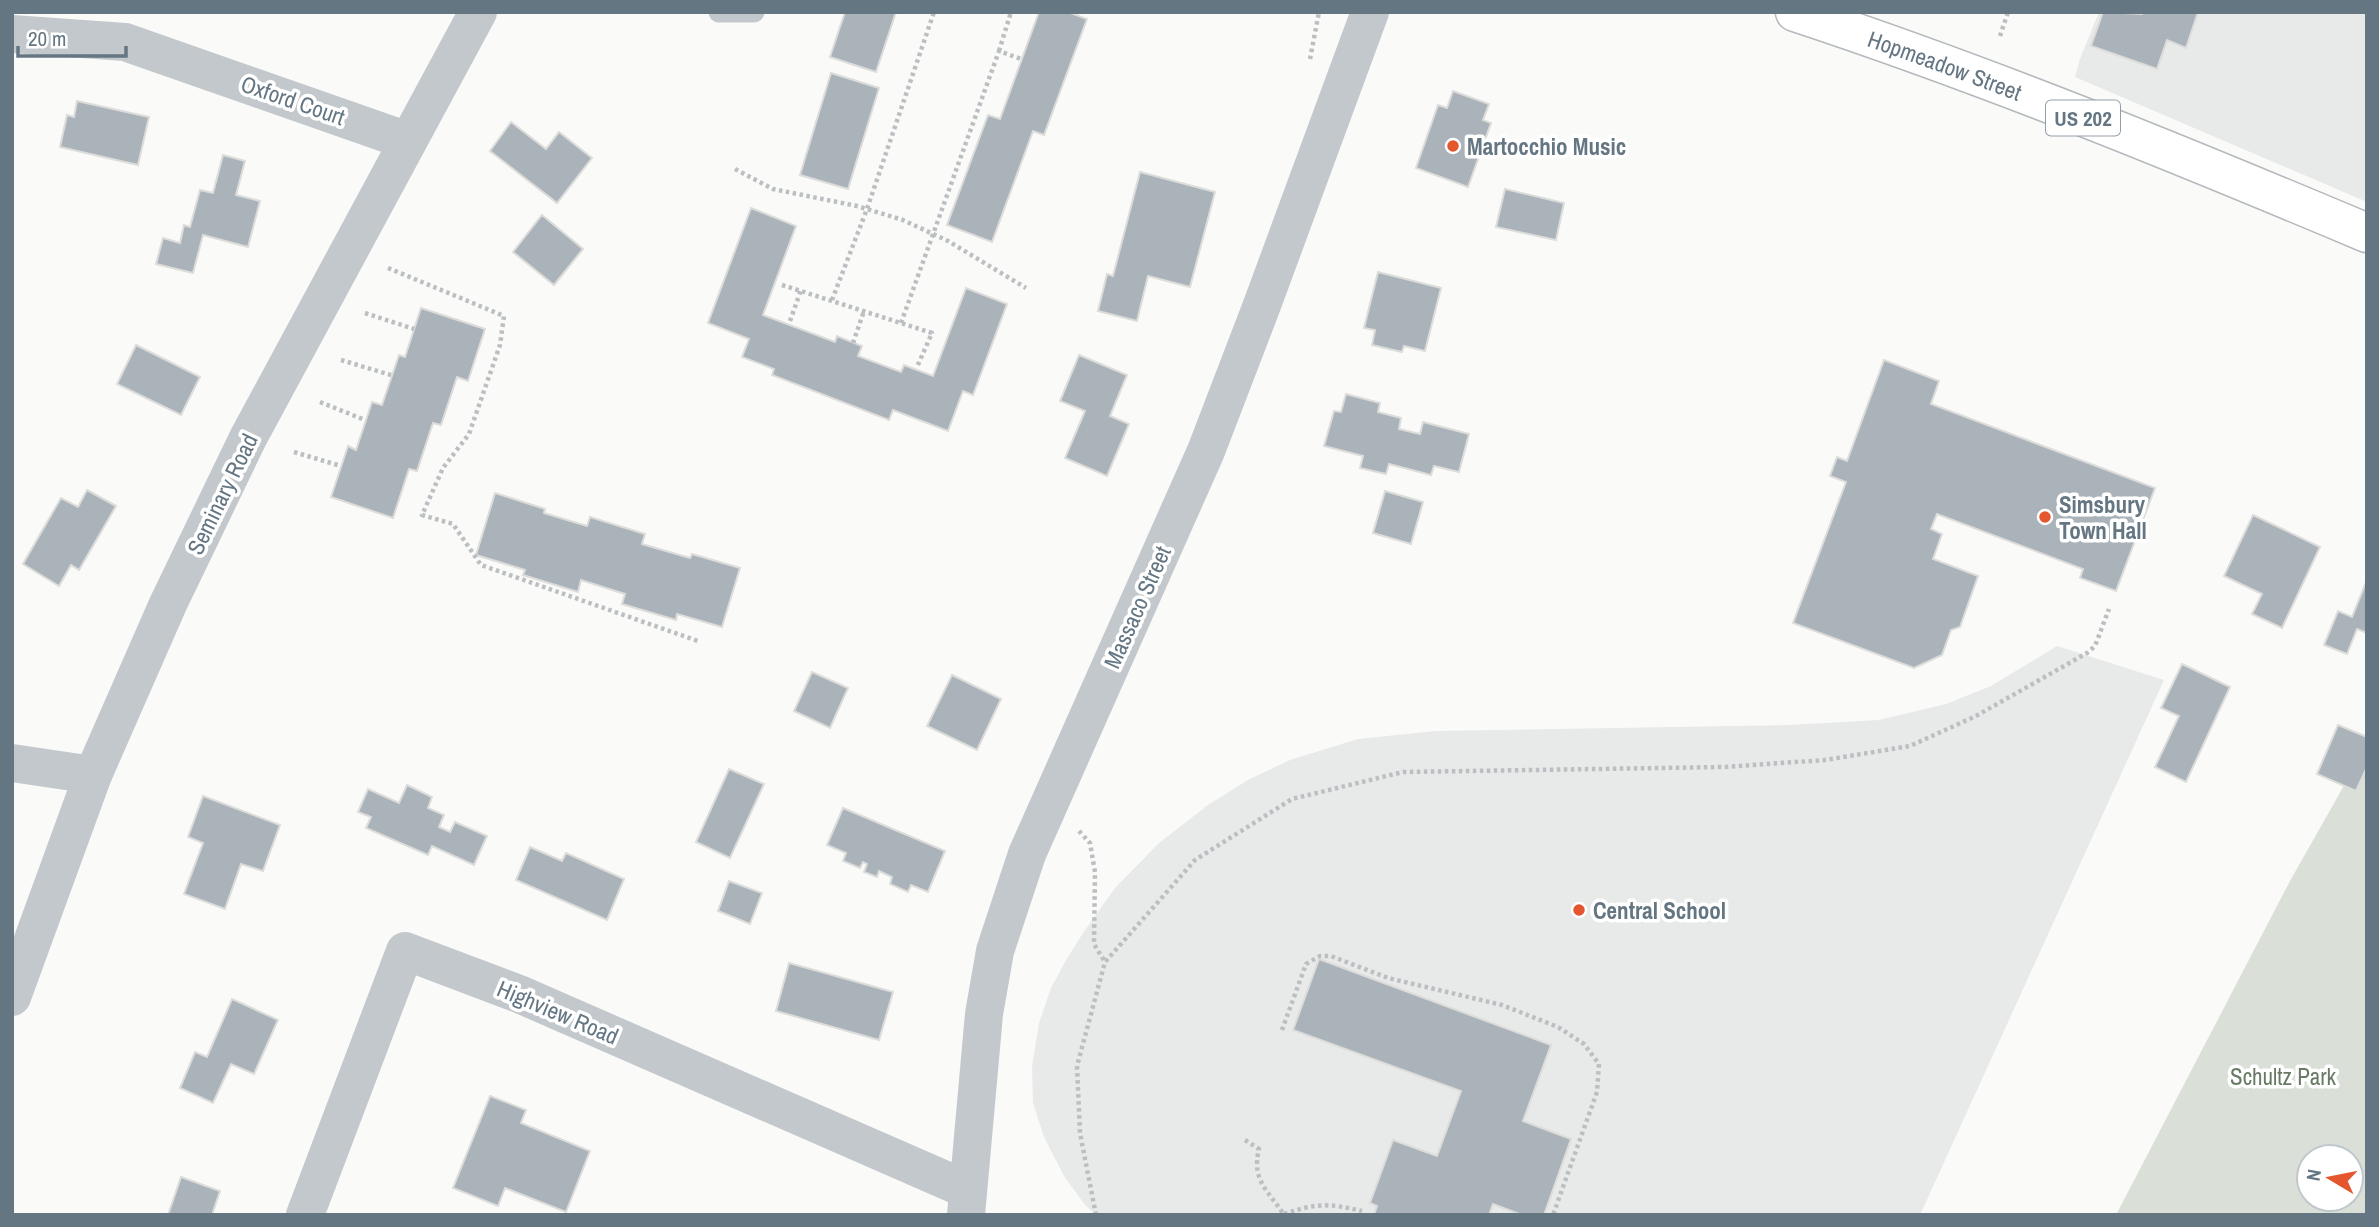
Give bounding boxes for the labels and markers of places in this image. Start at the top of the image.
place label: Martocchio Music [1467,131,1626,162]
marker: Martocchio Music [1445,138,1461,154]
place label: Simsbury Town Hall [2059,489,2147,546]
marker: Simsbury Town Hall [2037,509,2053,525]
place label: Central School [1593,895,1726,926]
marker: Central School [1571,902,1587,918]

